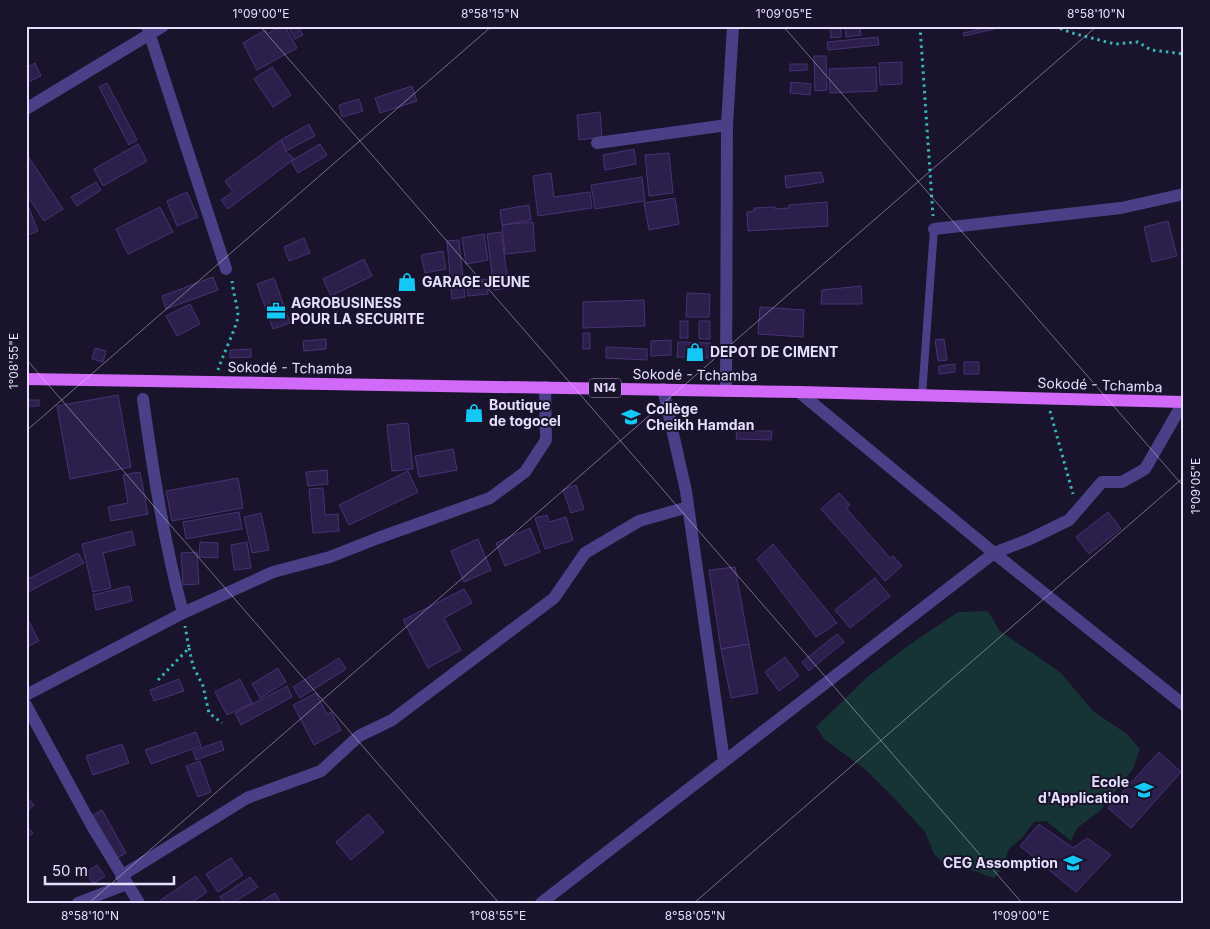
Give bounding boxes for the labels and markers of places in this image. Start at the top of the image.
shop icon: GARAGE JEUNE [396,271,418,293]
place label: GARAGE JEUNE [422,273,530,290]
place label: AGROBUSINESS POUR LA SECURITE [291,294,425,327]
office icon: AGROBUSINESS POUR LA SECURITE [265,300,287,322]
shop icon: DEPOT DE CIMENT [684,341,706,363]
place label: DEPOT DE CIMENT [710,343,838,360]
place label: Boutique de togocel [489,396,561,429]
place label: Collège Cheikh Hamdan [646,400,754,433]
shop icon: Boutique de togocel [463,402,485,424]
school or university icon: Collège Cheikh Hamdan [620,406,642,428]
place label: Ecole d'Application [1038,773,1129,806]
school or university icon: Ecole d'Application [1133,779,1155,801]
school or university icon: CEG Assomption [1062,852,1084,874]
place label: CEG Assomption [943,854,1058,871]

